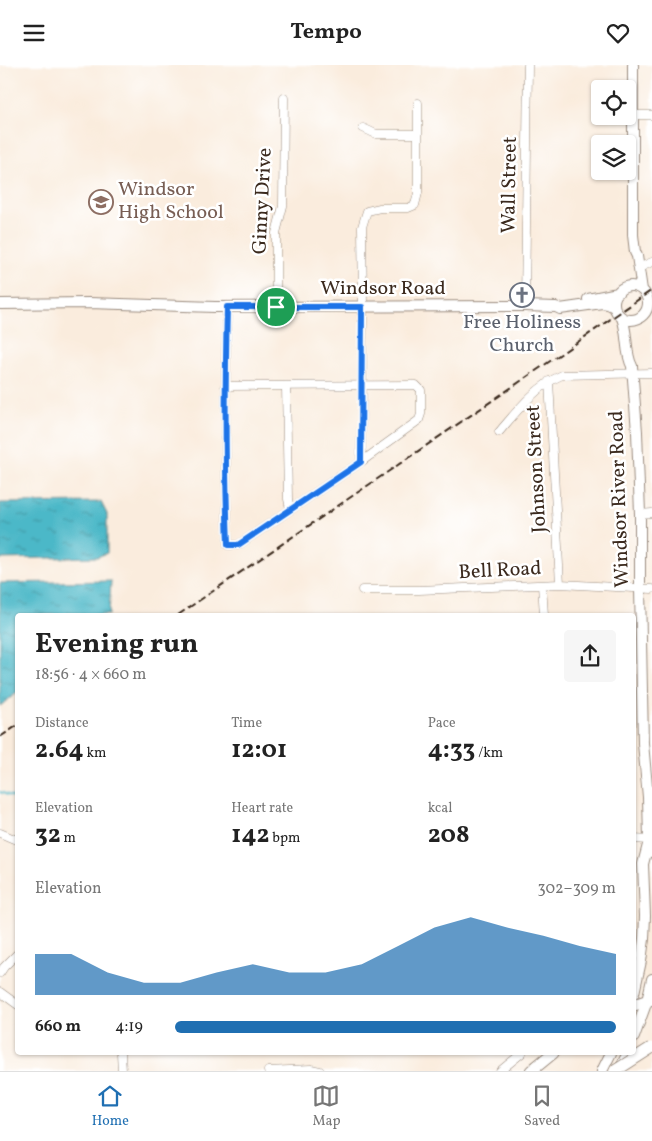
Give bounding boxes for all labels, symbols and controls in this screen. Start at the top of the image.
text: Tempo [290,17,362,48]
icon: menu [20,19,48,47]
icon: heart [604,19,632,47]
map controls [591,80,636,180]
button: locate [591,80,636,125]
button: layers [591,135,636,180]
street label: Wall Street [495,136,525,234]
street label: Ginny Drive [246,147,280,255]
place label: Windsor High School [118,176,224,227]
school or university icon: Windsor High School [88,189,114,215]
street label: Windsor Road [320,275,446,303]
church icon: Free Holiness Church [509,282,535,308]
pin [255,286,297,328]
icon: arrive [262,293,290,321]
place label: Free Holiness Church [463,309,581,360]
street label: Johnson Street [520,404,554,534]
street label: Windsor River Road [603,410,637,588]
street label: Bell Road [458,555,542,587]
text: Evening run [35,625,199,664]
button: share [564,630,616,682]
text: 18:56 · 4 × 660 m [35,664,146,686]
text: Distance [35,714,89,733]
text: Time [231,714,262,733]
text: Pace [428,714,456,733]
text: 2.64 [35,733,84,768]
text: 12:01 [231,733,287,768]
text: 4:33 [428,733,475,768]
text: km [84,744,106,763]
text: /km [475,744,503,763]
text: Elevation [35,799,93,818]
text: Heart rate [231,799,293,818]
text: kcal [428,799,453,818]
text: 32 [35,818,61,853]
text: 142 [231,818,270,853]
text: 208 [428,818,470,853]
text: m [61,829,76,848]
text: bpm [270,829,300,848]
text: Elevation [35,878,102,900]
text: 302–309 m [538,878,616,900]
text: 660 m [35,1016,81,1038]
text: 4:19 [115,1016,143,1038]
tab: Home [92,1082,129,1131]
tab: Map [312,1082,340,1131]
tab: Saved [524,1082,560,1131]

